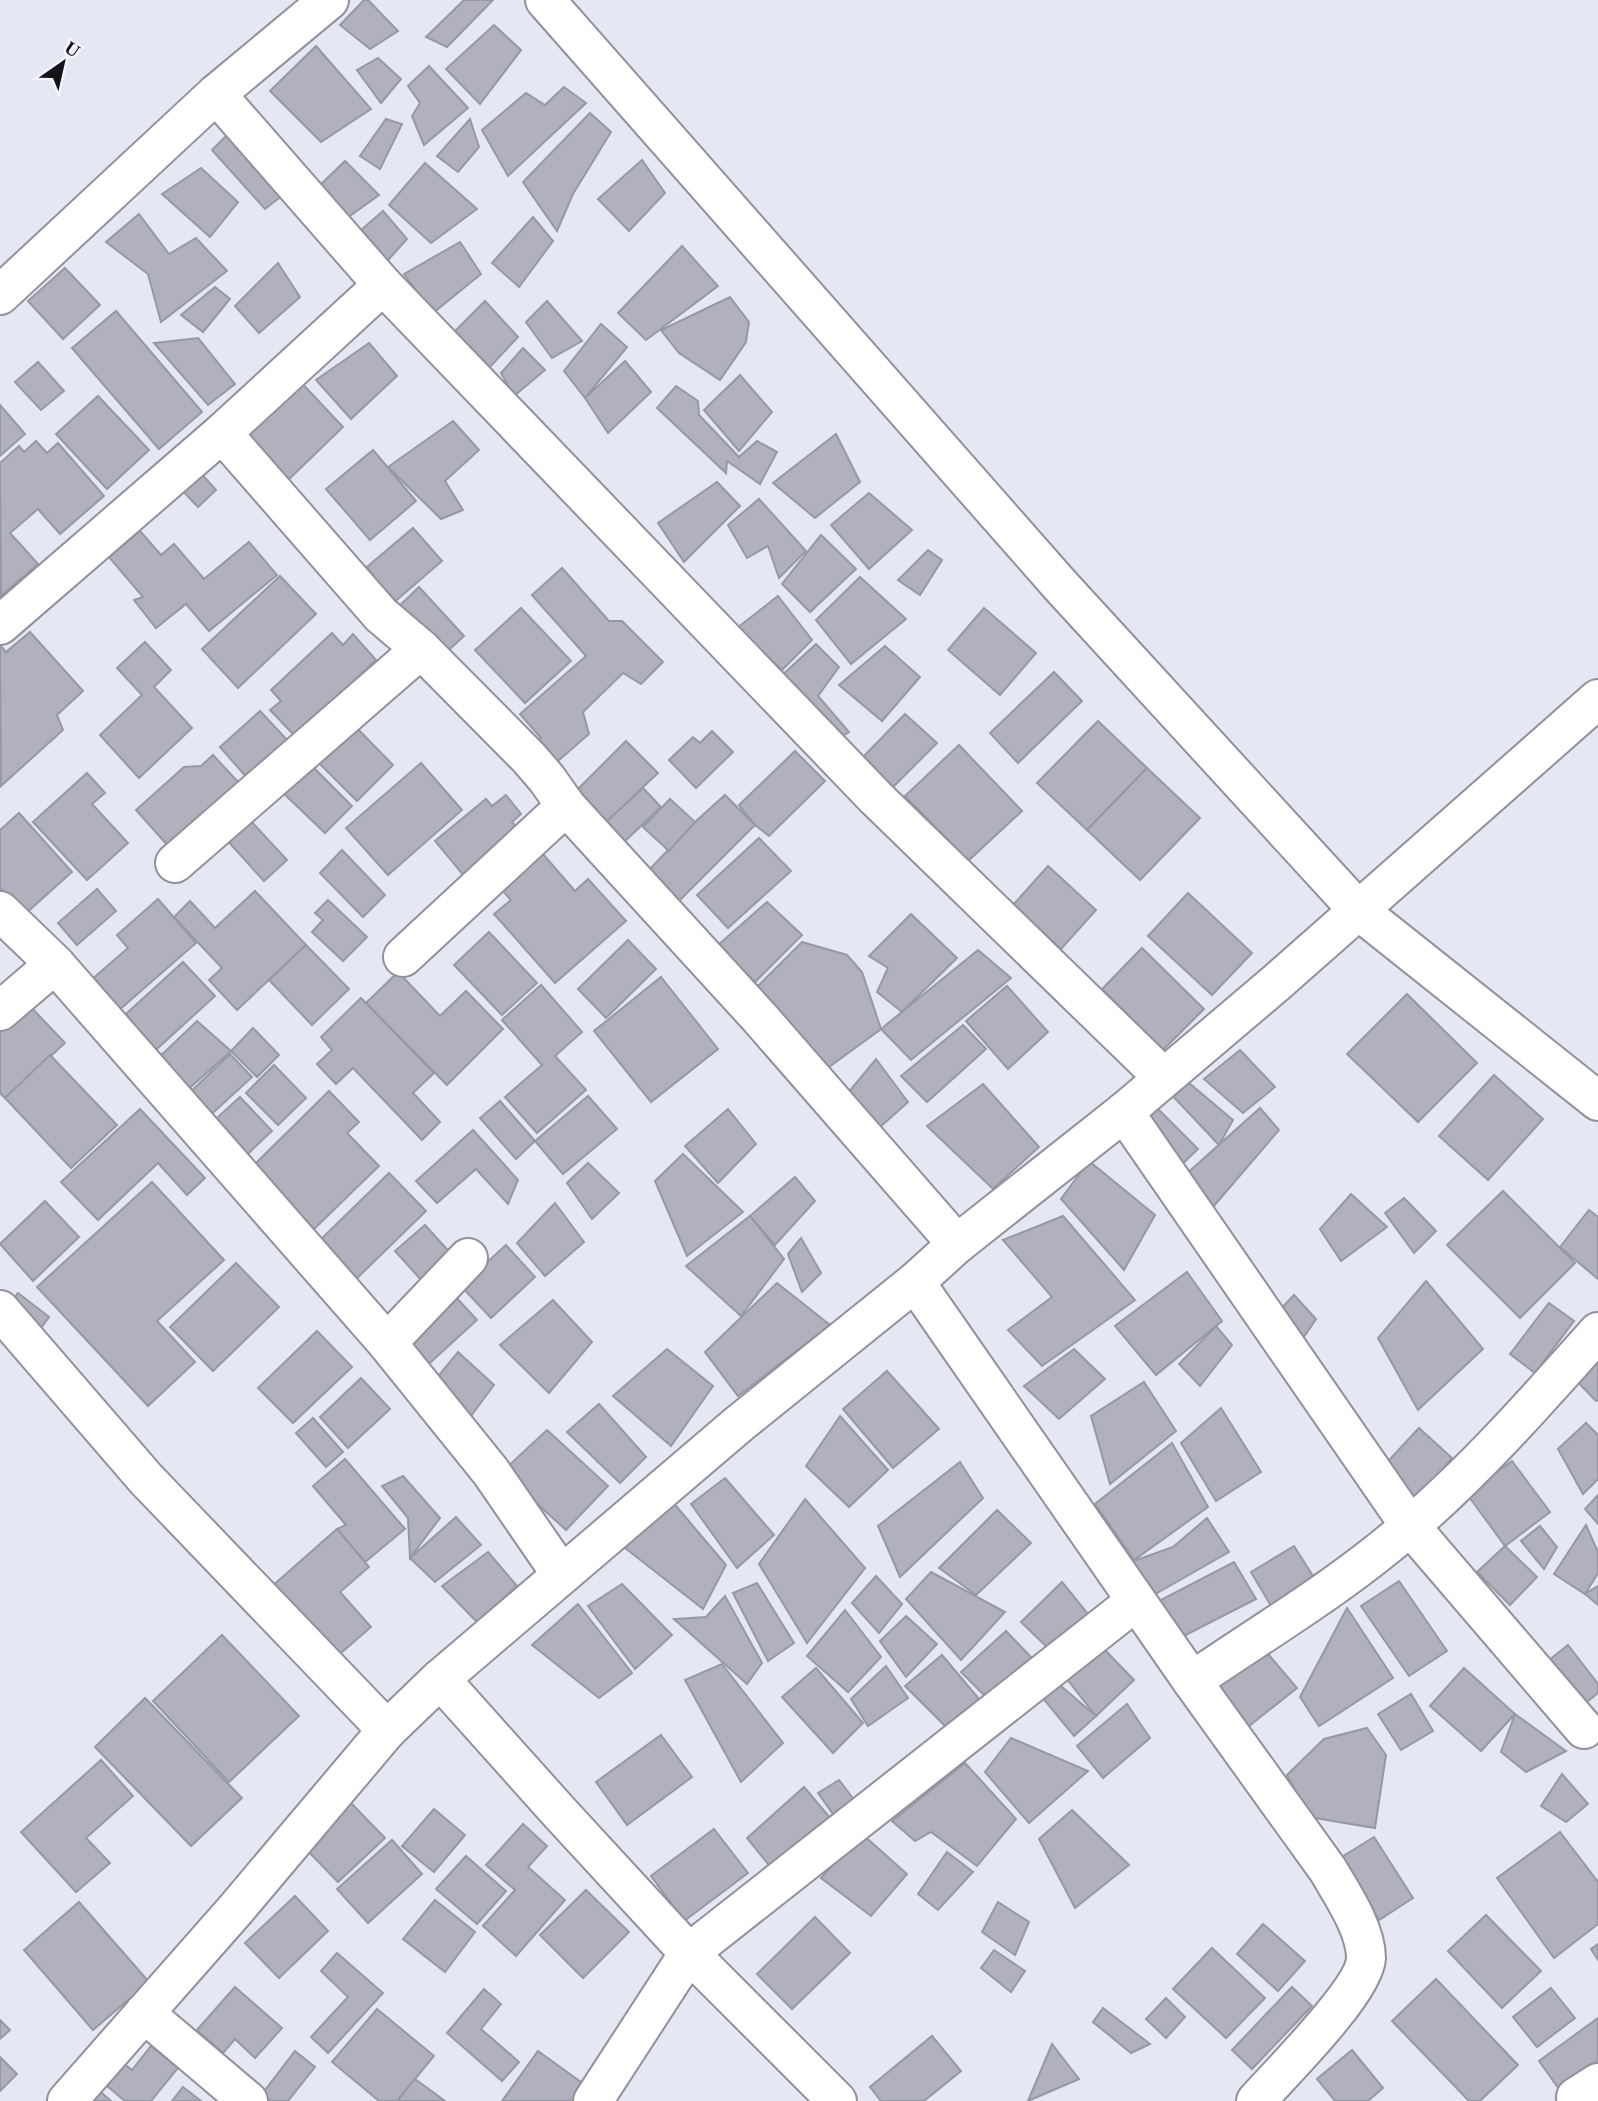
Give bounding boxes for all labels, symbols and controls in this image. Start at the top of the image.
north arrow [28,28,98,98]
text: U [61,37,84,62]

